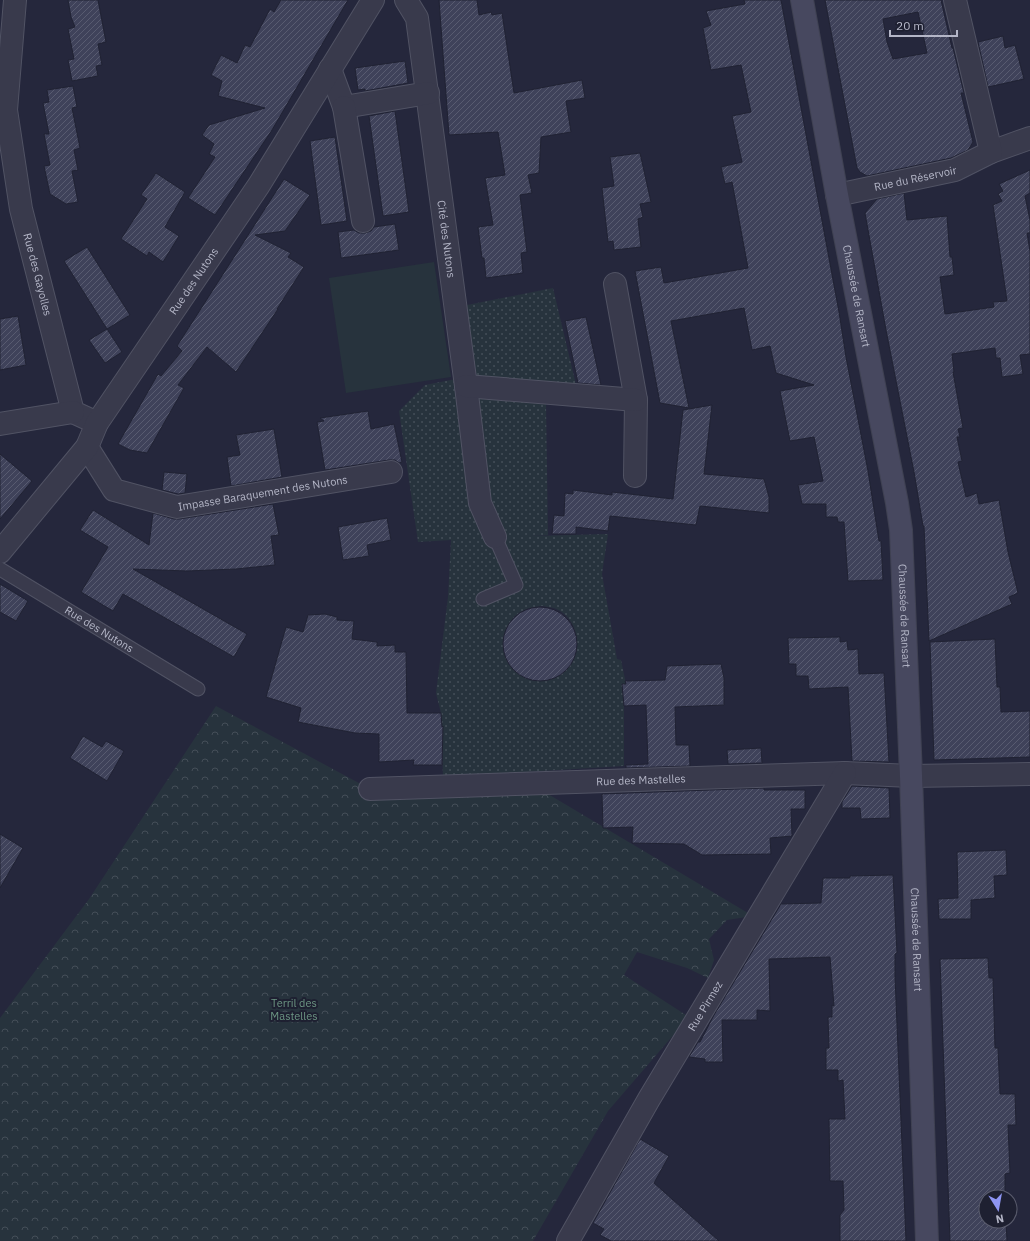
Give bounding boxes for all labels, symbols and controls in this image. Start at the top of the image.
scale bar [890,12,957,38]
text: 20 m [896,18,924,33]
street label: Rue du Réservoir [873,163,958,194]
street label: Cité des Nutons [434,199,459,279]
street label: Rue des Gayolles [20,232,55,317]
street label: Chaussée de Ransart [840,244,873,348]
street label: Rue des Nutons [166,245,221,317]
street label: Impasse Baraquement des Nutons [177,472,349,514]
street label: Chaussée de Ransart [895,564,914,668]
street label: Rue des Nutons [62,603,136,655]
street label: Rue des Mastelles [596,771,686,788]
street label: Chaussée de Ransart [908,887,925,992]
street label: Rue Pirmez [684,978,725,1034]
park label: Terril des Mastelles [270,996,318,1023]
north arrow [978,1189,1018,1229]
text: N [995,1211,1005,1226]

